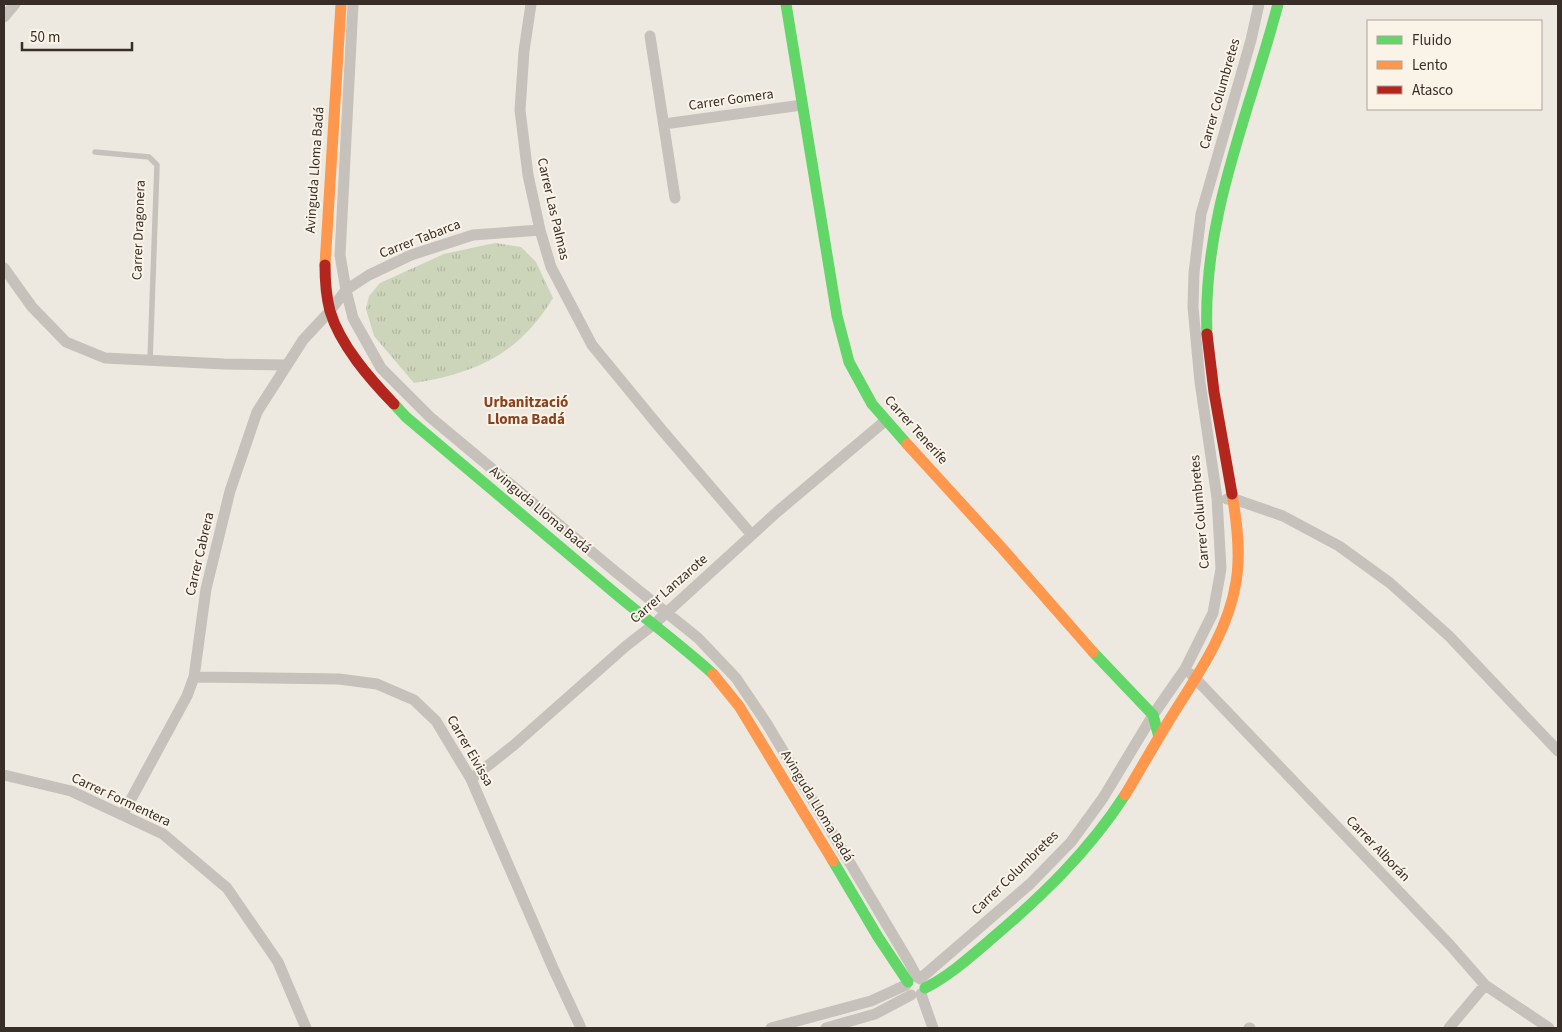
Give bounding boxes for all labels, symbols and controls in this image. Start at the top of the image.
scale bar [22,20,132,52]
legend [1367,20,1542,110]
text: 50 m [30,27,60,48]
text: Fluido [1412,30,1452,51]
street label: Carrer Columbretes [1195,36,1245,152]
text: Lento [1412,55,1448,76]
text: Atasco [1412,80,1453,101]
street label: Carrer Gomera [687,84,775,116]
street label: Avinguda Lloma Badá [301,106,329,234]
street label: Carrer Las Palmas [532,156,574,262]
street label: Carrer Dragonera [127,180,151,280]
street label: Carrer Tabarca [377,214,463,264]
street label: Carrer Tenerife [880,391,952,469]
district label: Urbanització Lloma Badá [484,392,568,430]
street label: Carrer Columbretes [1185,454,1215,570]
street label: Avinguda Lloma Badá [485,462,595,558]
street label: Carrer Cabrera [181,510,219,598]
street label: Carrer Lanzarote [626,550,712,628]
street label: Carrer Eivissa [442,712,498,790]
street label: Avinguda Lloma Badá [776,746,858,866]
street label: Carrer Formentera [68,768,174,832]
street label: Carrer Alborán [1341,811,1415,887]
street label: Carrer Columbretes [967,826,1063,920]

